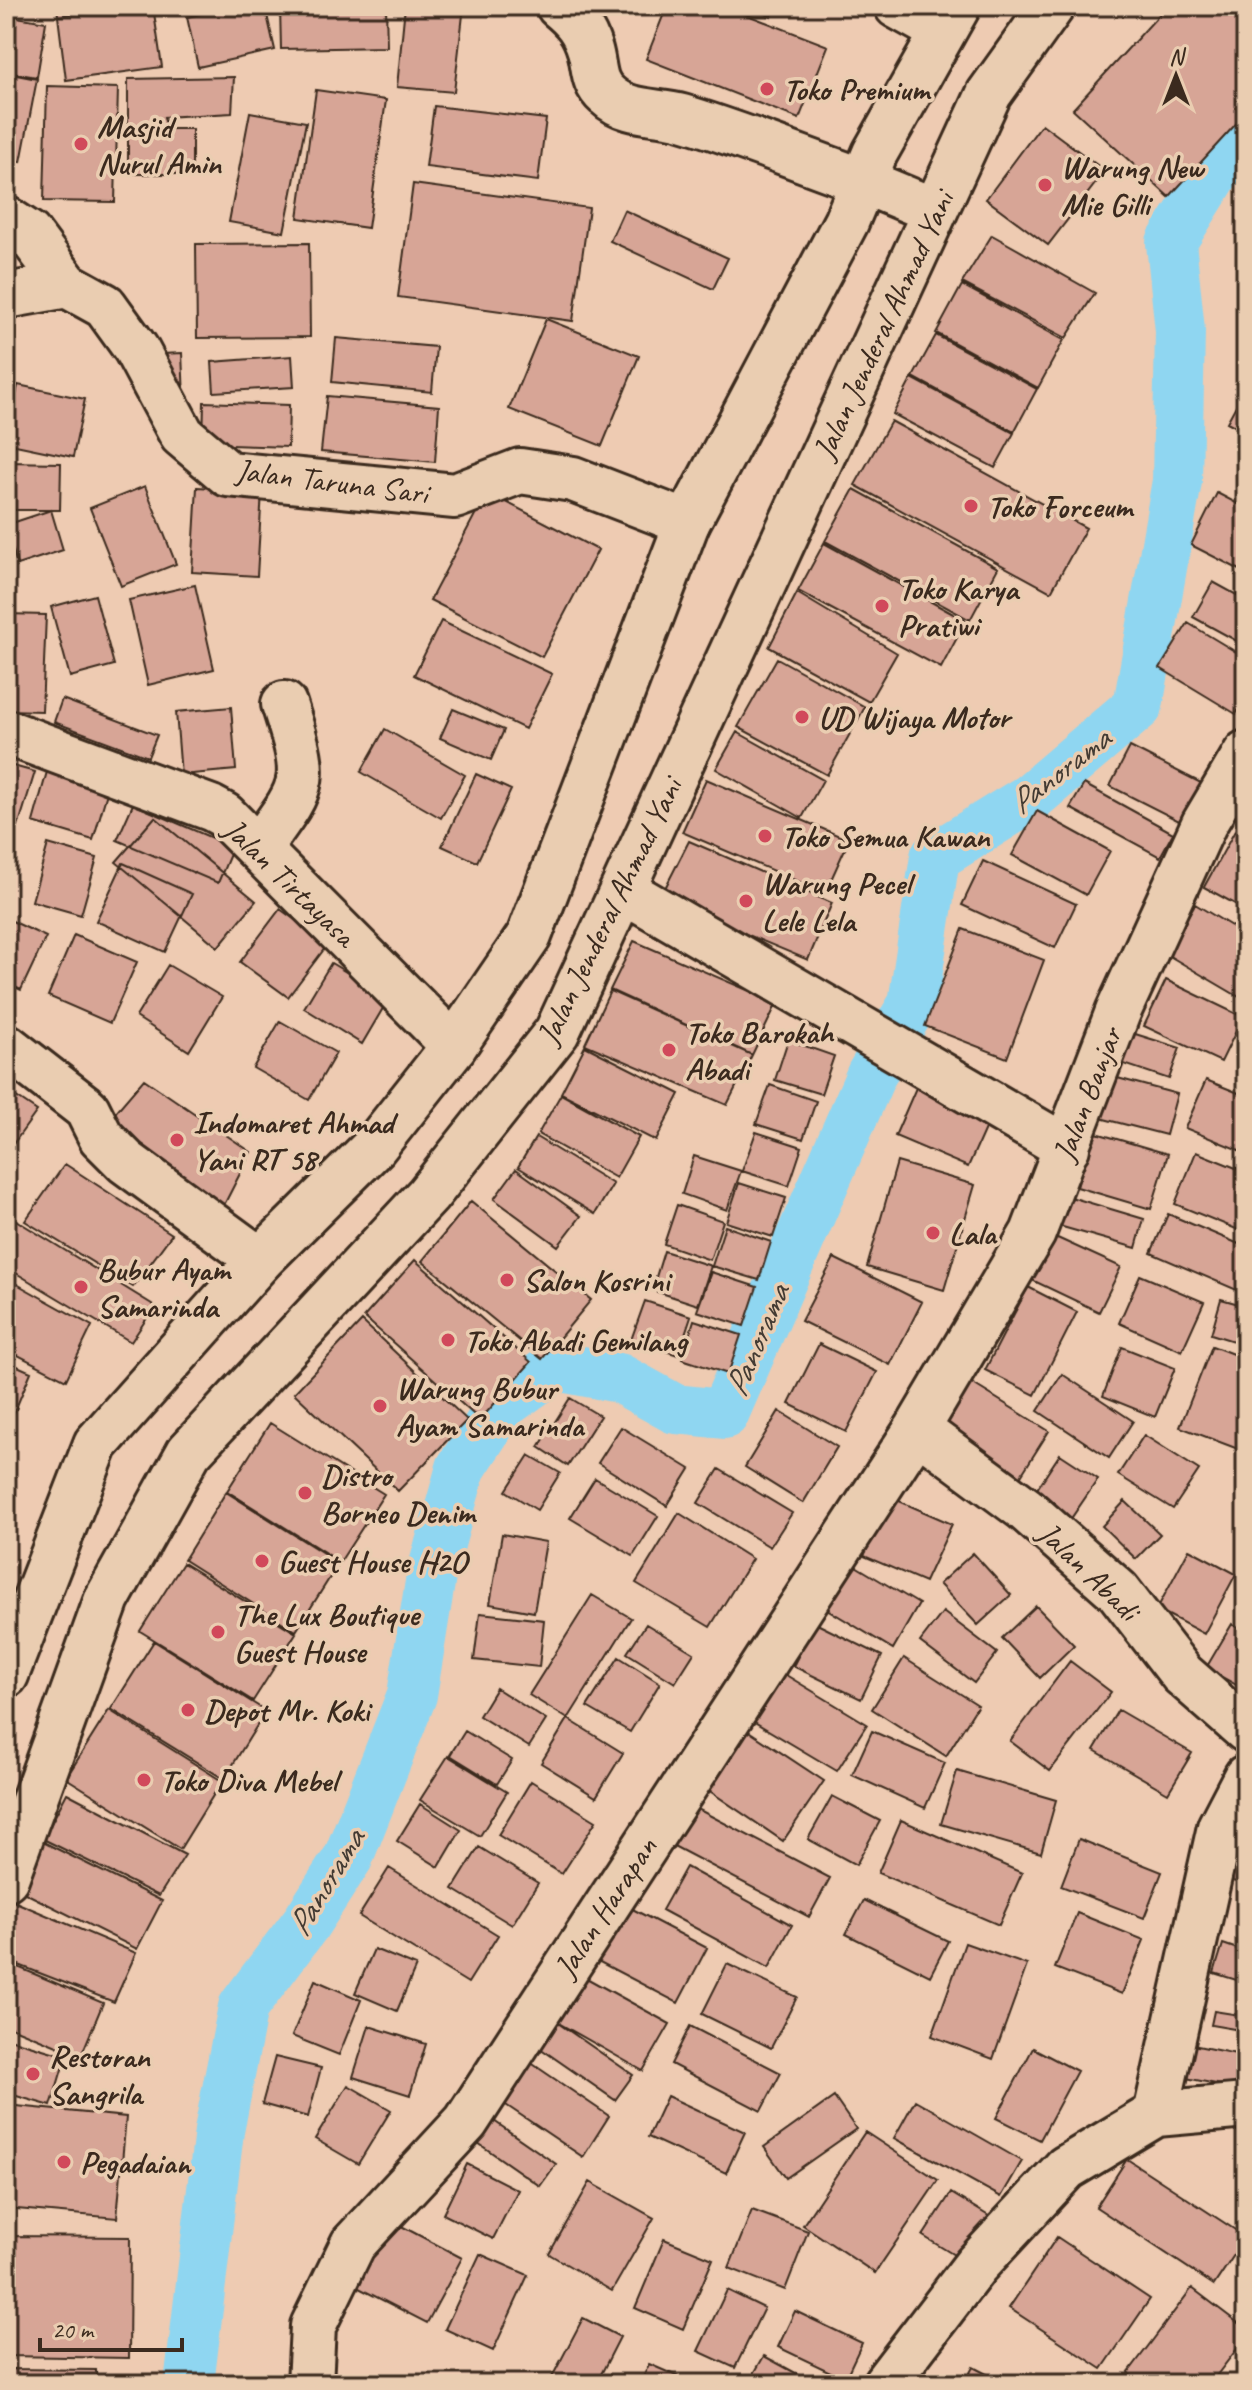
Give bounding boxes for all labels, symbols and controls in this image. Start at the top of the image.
north arrow [1136,36,1216,116]
text: N [1169,43,1186,71]
place label: Toko Premium [783,69,932,110]
marker: Toko Premium [758,80,776,98]
place label: Masjid Nurul Amin [97,106,222,184]
marker: Masjid Nurul Amin [72,135,90,153]
place label: Warung New Mie Gilli [1061,147,1206,225]
marker: Warung New Mie Gilli [1036,176,1054,194]
street label: Jalan Jenderal Ahmad Yani [803,181,965,468]
street label: Jalan Taruna Sari [232,449,434,514]
place label: Toko Forceum [987,486,1135,527]
marker: Toko Forceum [962,497,980,515]
place label: Toko Karya Pratiwi [898,568,1021,646]
marker: Toko Karya Pratiwi [873,597,891,615]
place label: UD Wijaya Motor [818,697,1013,738]
marker: UD Wijaya Motor [793,708,811,726]
water label: Panorama [1000,716,1121,823]
street label: Jalan Jenderal Ahmad Yani [526,768,693,1053]
street label: Jalan Tirtayasa [213,808,367,958]
place label: Toko Semua Kawan [781,816,991,857]
marker: Toko Semua Kawan [756,827,774,845]
place label: Warung Pecel Lele Lela [762,863,917,941]
marker: Warung Pecel Lele Lela [737,892,755,910]
place label: Toko Barokah Abadi [685,1012,835,1090]
street label: Jalan Banjar [1043,1019,1133,1169]
marker: Toko Barokah Abadi [660,1041,678,1059]
place label: Indomaret Ahmad Yani RT 58 [193,1102,398,1180]
marker: Indomaret Ahmad Yani RT 58 [168,1131,186,1149]
place label: Lala [949,1213,999,1254]
marker: Lala [924,1224,942,1242]
place label: Bubur Ayam Samarinda [97,1249,232,1327]
place label: Salon Kosrini [523,1260,673,1301]
marker: Salon Kosrini [498,1271,516,1289]
water label: Panorama [714,1275,800,1402]
marker: Bubur Ayam Samarinda [72,1278,90,1296]
place label: Toko Abadi Gemilang [464,1320,689,1361]
marker: Toko Abadi Gemilang [439,1331,457,1349]
place label: Warung Bubur Ayam Samarinda [396,1368,586,1446]
marker: Warung Bubur Ayam Samarinda [371,1397,389,1415]
place label: Distro Borneo Denim [321,1455,477,1533]
marker: Distro Borneo Denim [296,1484,314,1502]
street label: Jalan Abadi [1028,1512,1151,1632]
place label: Guest House H2O [278,1541,470,1582]
marker: Guest House H2O [253,1552,271,1570]
place label: The Lux Boutique Guest House [234,1594,422,1672]
marker: The Lux Boutique Guest House [209,1623,227,1641]
place label: Depot Mr. Koki [204,1690,373,1731]
marker: Depot Mr. Koki [179,1701,197,1719]
place label: Toko Diva Mebel [160,1760,343,1801]
marker: Toko Diva Mebel [135,1771,153,1789]
water label: Panorama [277,1818,376,1943]
street label: Jalan Harapan [544,1829,666,1987]
place label: Restoran Sangrila [49,2036,151,2114]
marker: Restoran Sangrila [24,2065,42,2083]
place label: Pegadaian [80,2142,192,2183]
marker: Pegadaian [55,2153,73,2171]
scale bar [40,2302,182,2352]
text: 20 m [52,2315,95,2345]

